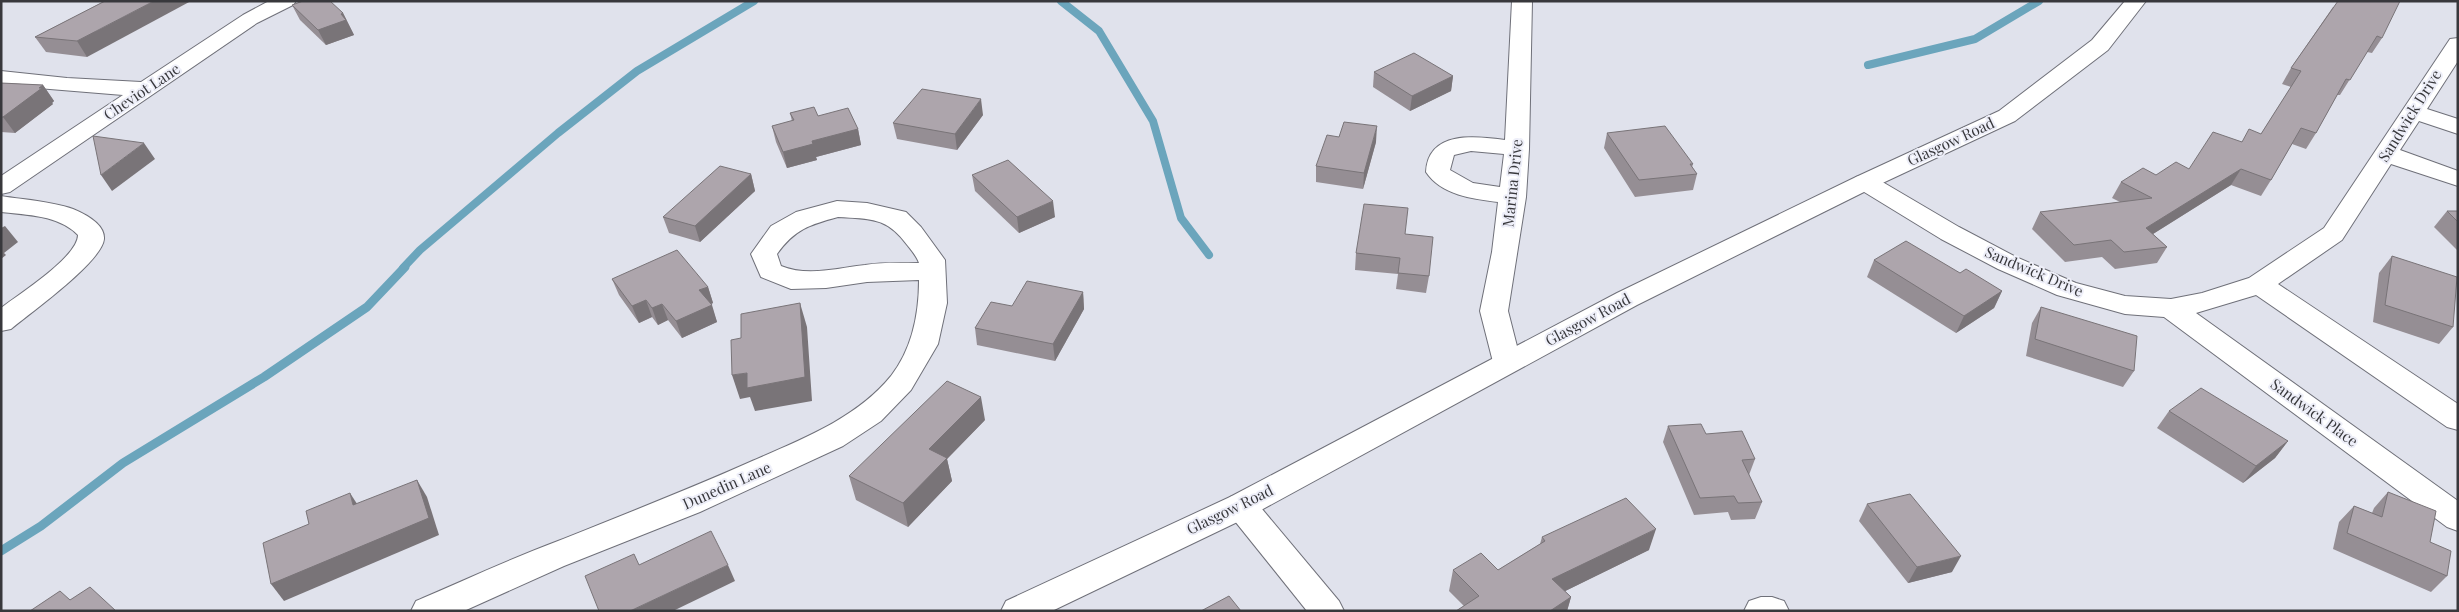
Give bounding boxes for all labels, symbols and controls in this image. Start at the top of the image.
street label: Cheviot Lane [99,58,184,124]
street label: Sandwick Drive [2373,66,2445,165]
street label: Glasgow Road [1904,112,1998,170]
street label: Marina Drive [1497,138,1527,228]
street label: Sandwick Drive [1982,241,2087,301]
street label: Glasgow Road [1541,288,1634,350]
street label: Sandwick Place [2267,374,2362,451]
street label: Dunedin Lane [679,457,774,513]
street label: Glasgow Road [1183,479,1276,539]

